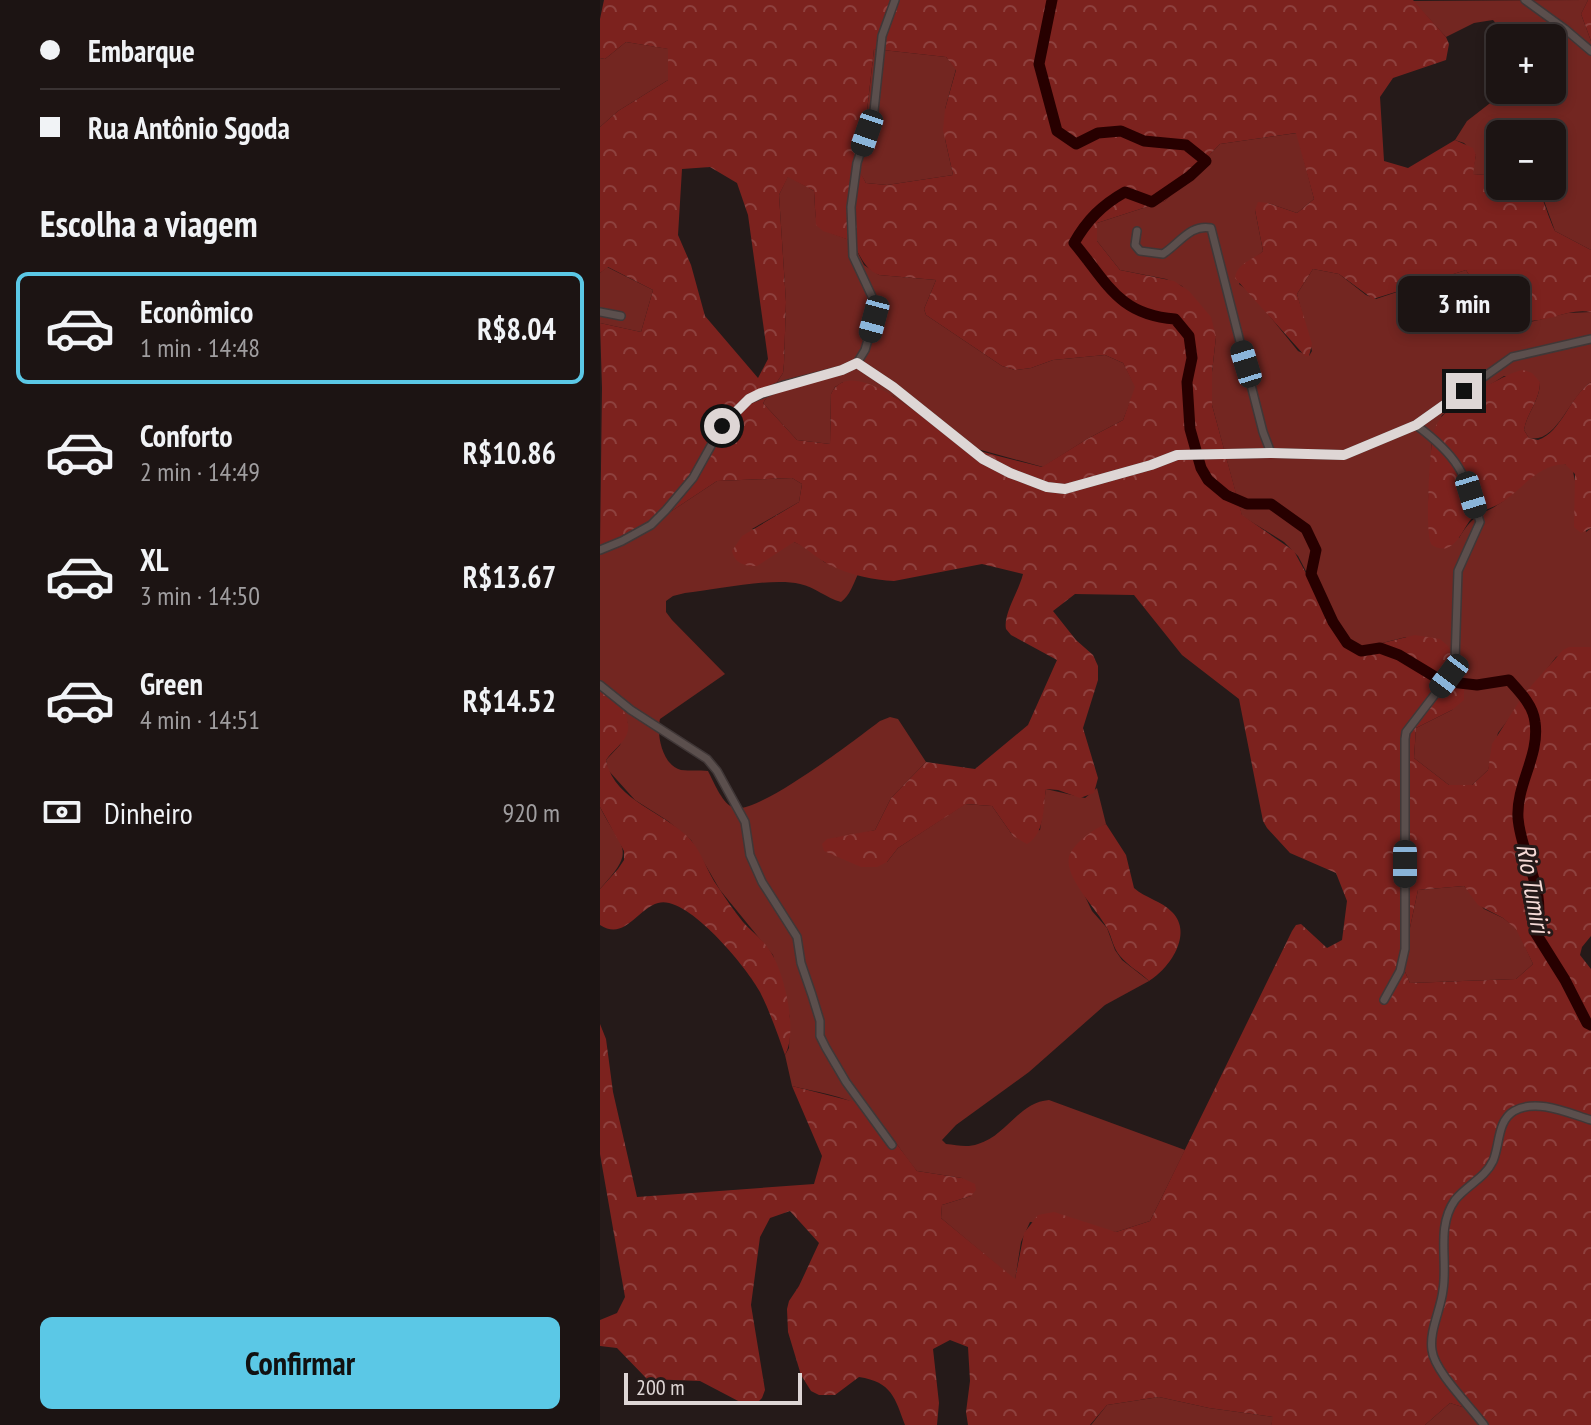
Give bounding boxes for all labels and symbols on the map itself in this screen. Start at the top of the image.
car [848,106,886,160]
callout: 3 min [1398,275,1530,331]
car [856,293,892,345]
car [1228,338,1264,390]
route end [1446,373,1482,409]
route start [704,408,740,444]
car [1453,469,1489,521]
car [1425,650,1473,702]
car [1393,840,1417,888]
water label: Rio Tumiri [1509,841,1558,939]
scale bar [624,1369,802,1405]

